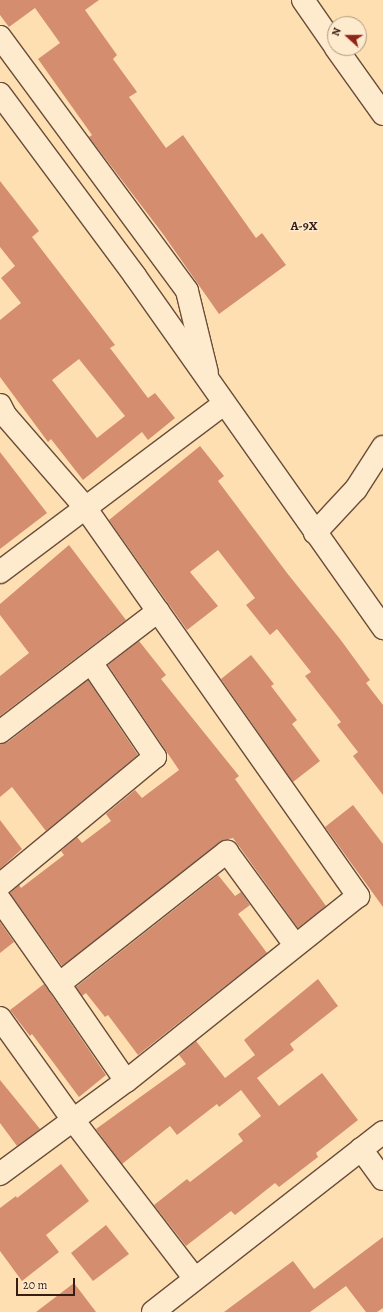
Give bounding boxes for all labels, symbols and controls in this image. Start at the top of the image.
north arrow [327,16,367,56]
text: N [328,25,345,38]
district label: A-9X [290,218,318,234]
scale bar [18,1270,77,1296]
text: 20 m [23,1277,47,1293]

